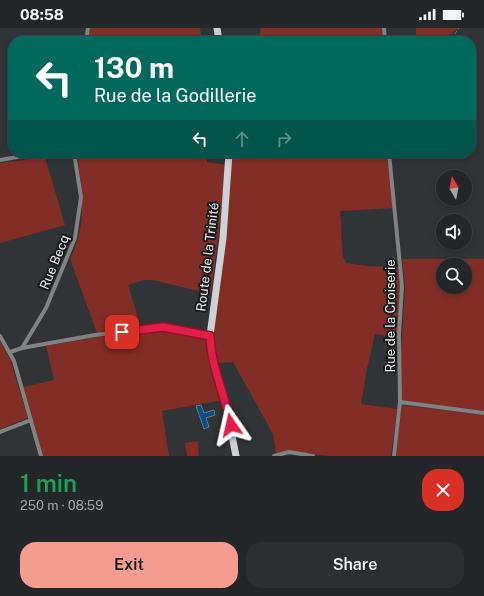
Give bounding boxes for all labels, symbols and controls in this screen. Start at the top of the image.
text: 08:58 [20,6,64,23]
text: 130 m [94,51,174,84]
icon: left [28,52,80,104]
text: Rue de la Godillerie [94,85,256,106]
icon: left [189,128,211,150]
icon: ahead [231,128,253,150]
icon: right [273,128,295,150]
north arrow [436,170,472,206]
map controls [436,170,472,294]
street label: Route de la Trinité [193,202,222,312]
button: sound [436,214,472,250]
street label: Rue Becq [37,233,72,292]
button: search [436,258,472,294]
street label: Rue de la Croiserie [383,259,398,373]
pin [105,315,139,349]
icon: arrive [111,321,133,343]
position arrow [210,404,252,446]
text: 1 min [20,469,77,497]
button: close [422,469,464,511]
text: 250 m · 08:59 [20,498,103,513]
button: Exit [20,542,238,588]
button: Share [246,542,464,588]

